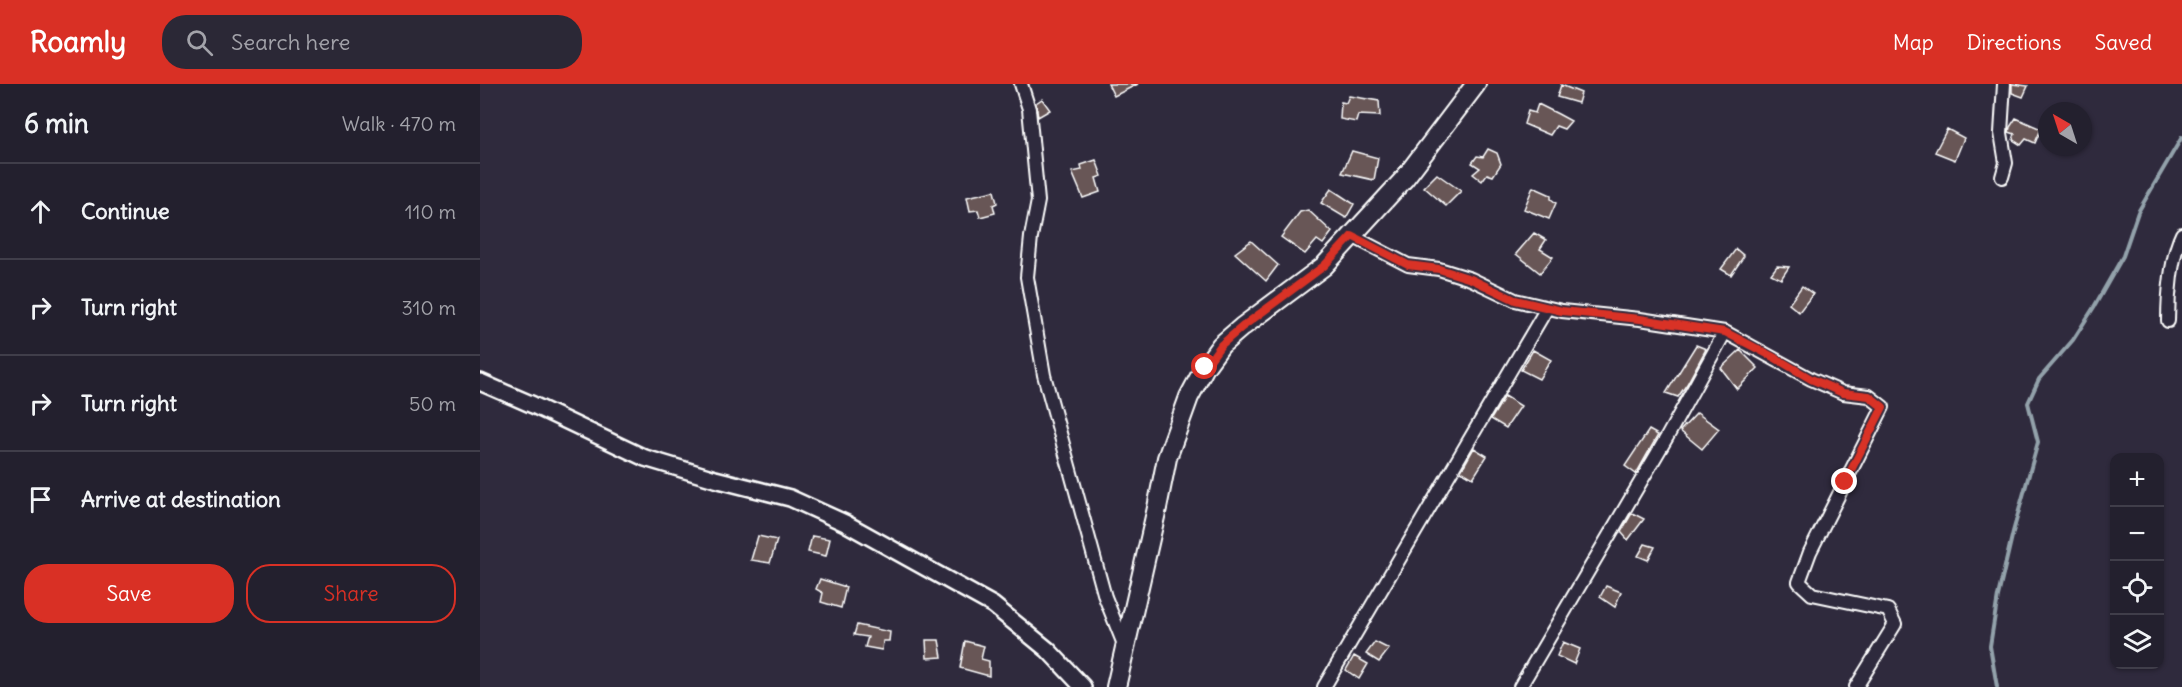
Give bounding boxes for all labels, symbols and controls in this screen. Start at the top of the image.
search box [162,15,582,69]
text: Roamly [30,24,126,60]
icon: search [183,26,216,59]
text: Search here [231,28,350,56]
text: Map [1893,29,1934,56]
text: Directions [1967,29,2061,56]
text: Saved [2094,29,2152,56]
north arrow [2038,102,2092,156]
text: 6 min [24,107,89,140]
text: Walk · 470 m [342,111,456,136]
icon: ahead [24,195,57,228]
text: Continue [81,197,170,225]
text: 110 m [405,199,456,224]
icon: right [24,291,57,324]
text: Turn right [81,293,177,321]
text: 310 m [401,295,456,320]
route start [1191,353,1217,379]
icon: right [24,387,57,420]
text: Turn right [81,389,177,417]
text: 50 m [409,391,456,416]
map controls [2110,453,2164,669]
button: + [2110,453,2164,507]
route end [1831,468,1857,494]
icon: arrive [24,483,57,516]
text: Arrive at destination [81,485,281,513]
button: − [2110,507,2164,561]
button: locate [2110,561,2164,615]
button: Save [24,564,234,623]
button: Share [246,564,456,623]
button: layers [2110,615,2164,669]

